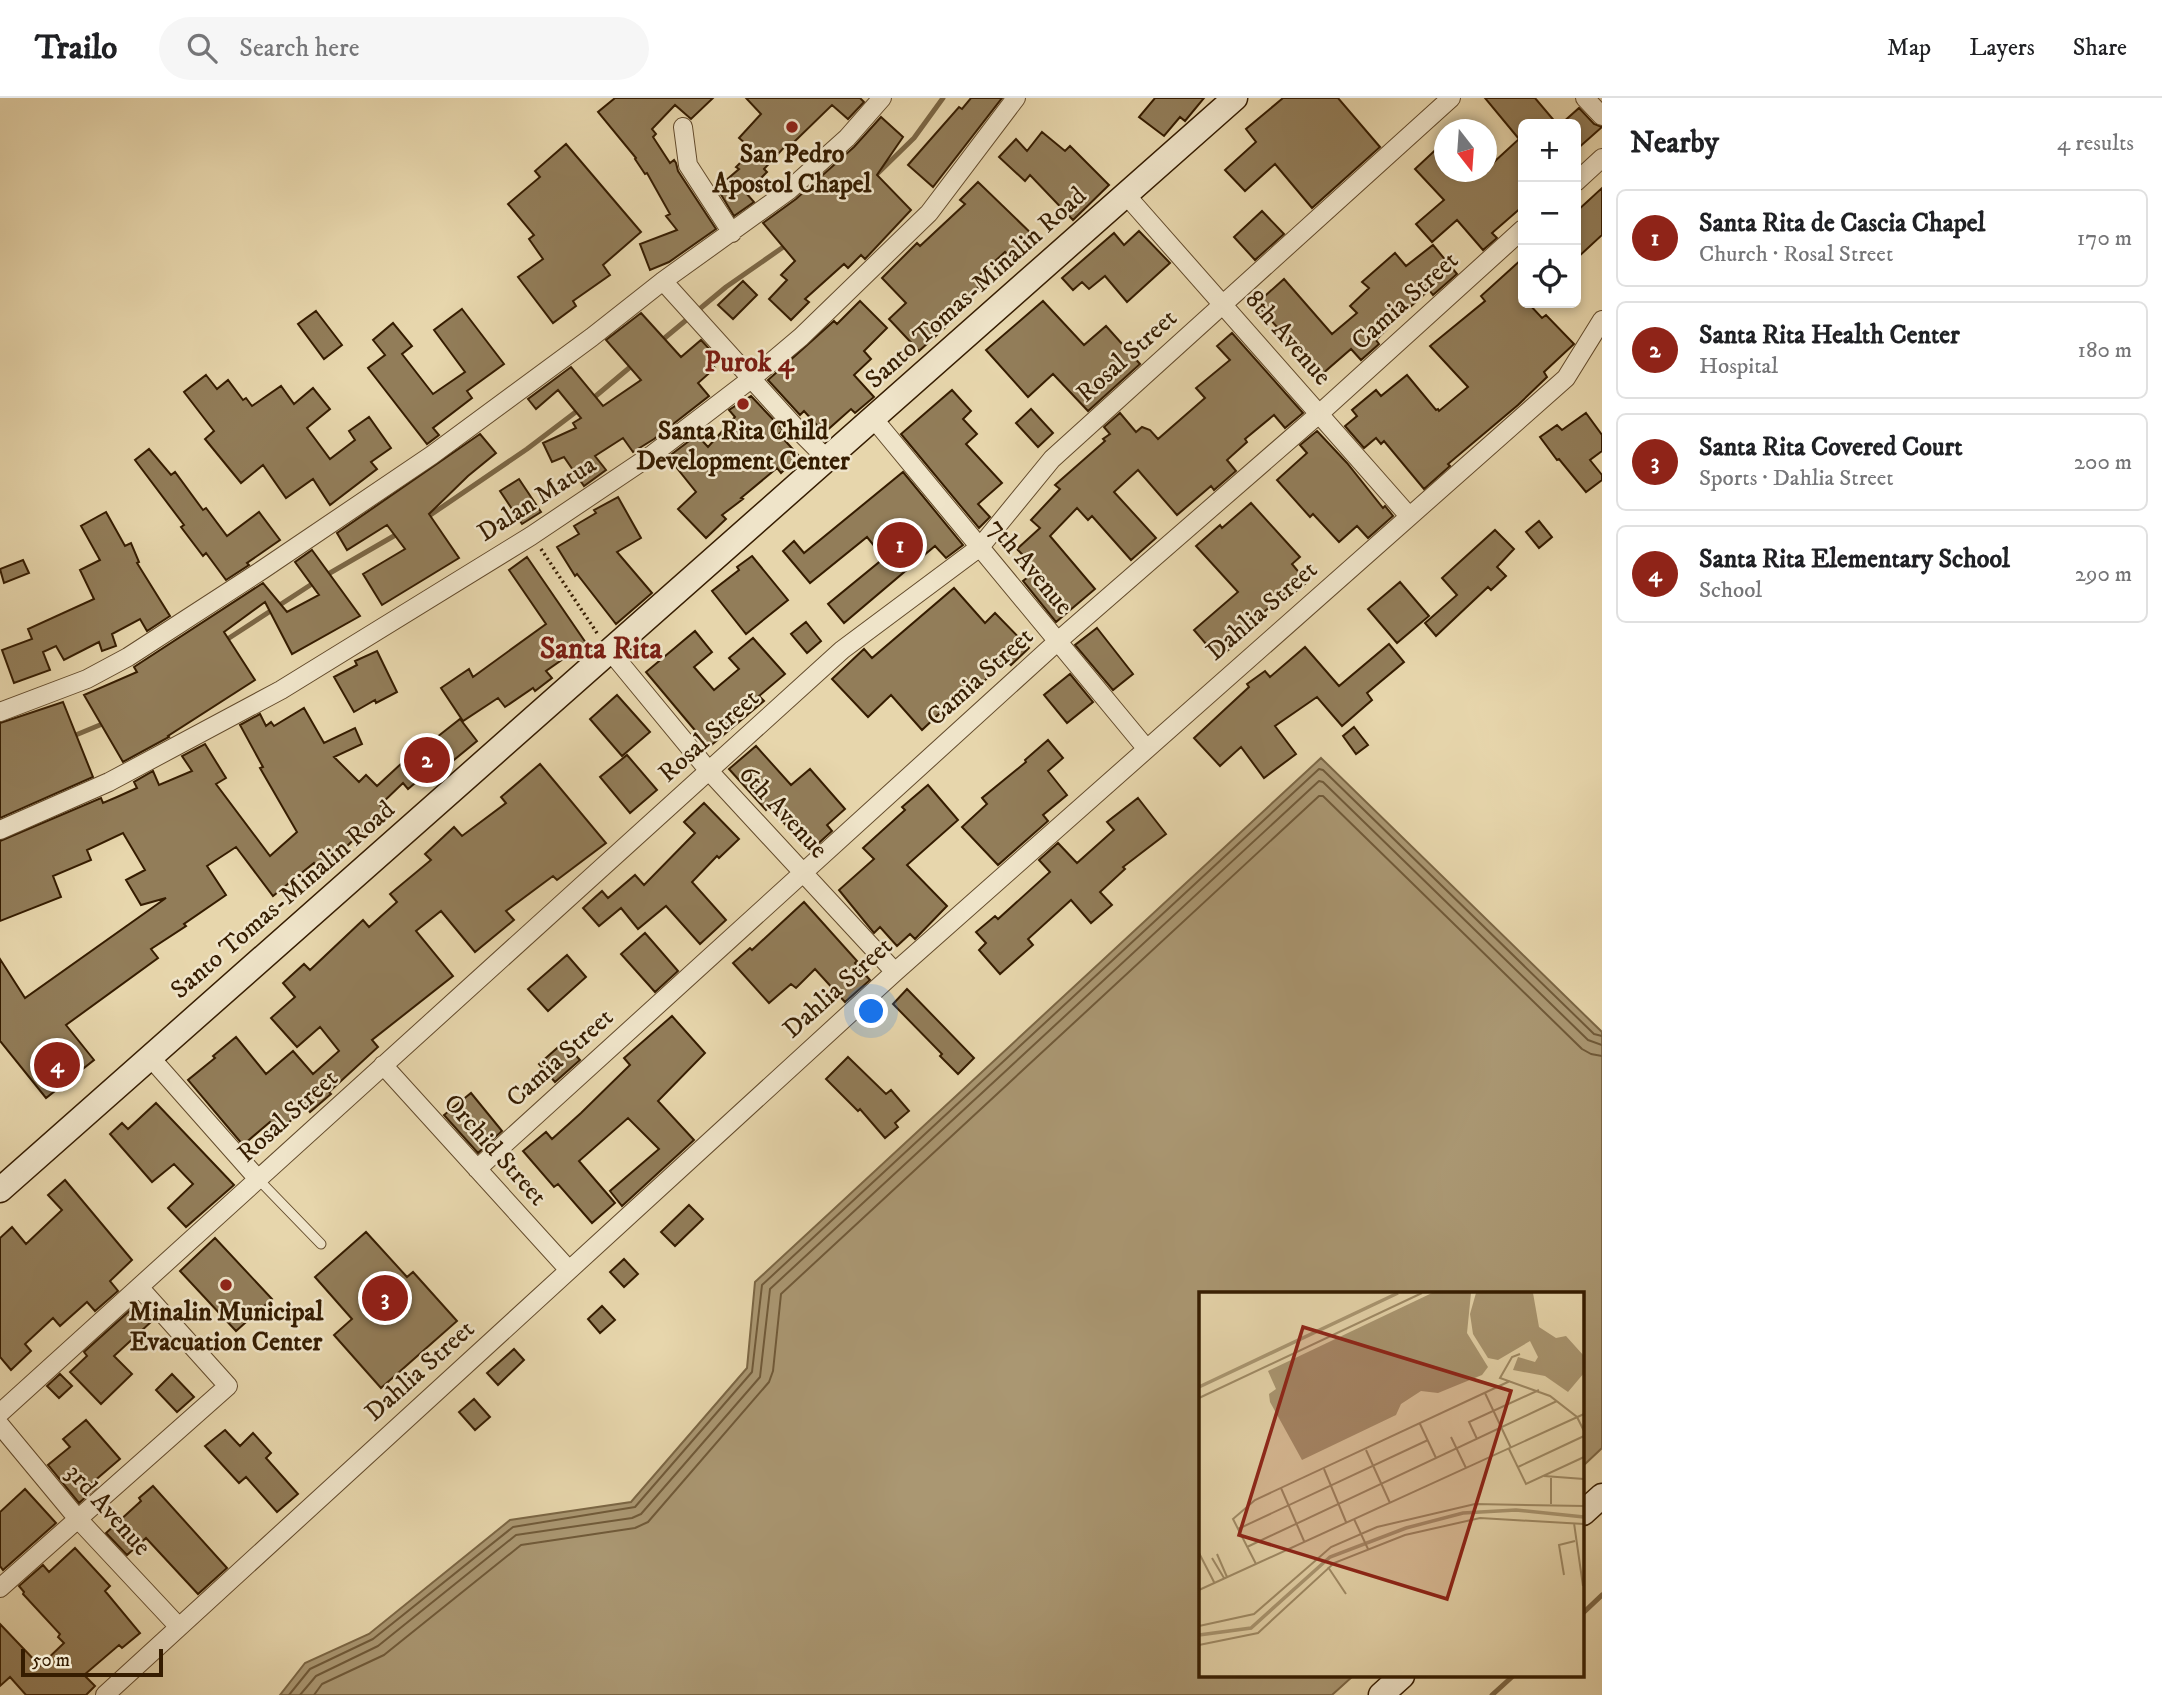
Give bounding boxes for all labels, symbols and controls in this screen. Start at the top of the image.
search box [159,17,649,80]
text: Trailo [35,28,117,69]
icon: search [183,29,221,67]
text: Search here [239,32,359,65]
text: Map [1887,33,1931,63]
text: Layers [1969,33,2035,63]
text: Share [2073,33,2127,63]
marker: San Pedro Apostol Chapel [784,119,800,135]
north arrow [1434,119,1497,182]
map controls [1518,119,1581,308]
button: + [1518,119,1581,182]
text: Nearby [1630,125,1719,162]
text: 4 results [2057,129,2134,158]
place label: San Pedro Apostol Chapel [712,138,873,201]
street label: Santo Tomas-Minalin Road [858,180,1094,396]
button: − [1518,182,1581,245]
text: Santa Rita de Cascia Chapel [1699,207,1985,240]
text: 1 [1651,224,1659,253]
text: 170 m [2077,224,2132,253]
text: Church · Rosal Street [1699,240,1893,269]
street label: Camia Street [1345,244,1465,358]
button: locate [1518,245,1581,308]
street label: 8th Avenue [1238,284,1338,392]
street label: Rosal Street [1070,302,1184,410]
text: Santa Rita Health Center [1699,319,1960,352]
text: 2 [1649,336,1661,365]
text: 180 m [2077,336,2132,365]
district label: Purok 4 [704,345,796,380]
text: Hospital [1699,352,1778,381]
marker: Santa Rita Child Development Center [735,396,751,412]
place label: Santa Rita Child Development Center [636,415,850,478]
text: Santa Rita Covered Court [1699,431,1962,464]
street label: Dalan Matua [471,448,603,550]
text: 3 [1651,448,1659,477]
text: 200 m [2074,448,2132,477]
text: Sports · Dahlia Street [1699,464,1894,493]
street label: 7th Avenue [980,512,1080,622]
pin: 1 [877,519,923,571]
text: Santa Rita Elementary School [1699,543,2010,576]
street label: Dahlia Street [1200,554,1324,668]
text: 4 [1648,560,1662,589]
text: 290 m [2075,560,2132,589]
text: School [1699,576,1762,605]
street label: Camia Street [920,620,1040,734]
district label: Santa Rita [540,631,664,668]
street label: Rosal Street [652,682,766,790]
pin: 2 [404,734,450,786]
street label: 6th Avenue [731,758,835,866]
street label: Santo Tomas-Minalin Road [164,794,402,1006]
street label: Dahlia Street [776,930,900,1046]
your location [854,994,888,1028]
street label: Camia Street [500,1001,620,1115]
pin: 4 [34,1039,80,1091]
street label: Rosal Street [231,1062,345,1170]
street label: Orchid Street [436,1087,554,1213]
pin: 3 [362,1272,408,1324]
marker: Minalin Municipal Evacuation Center [218,1277,234,1293]
inset map [1199,1292,1584,1678]
place label: Minalin Municipal Evacuation Center [129,1296,325,1359]
street label: Dahlia Street [358,1313,482,1429]
street label: 3rd Avenue [58,1457,158,1563]
scale bar [21,1646,163,1678]
text: 50 m [32,1649,70,1672]

